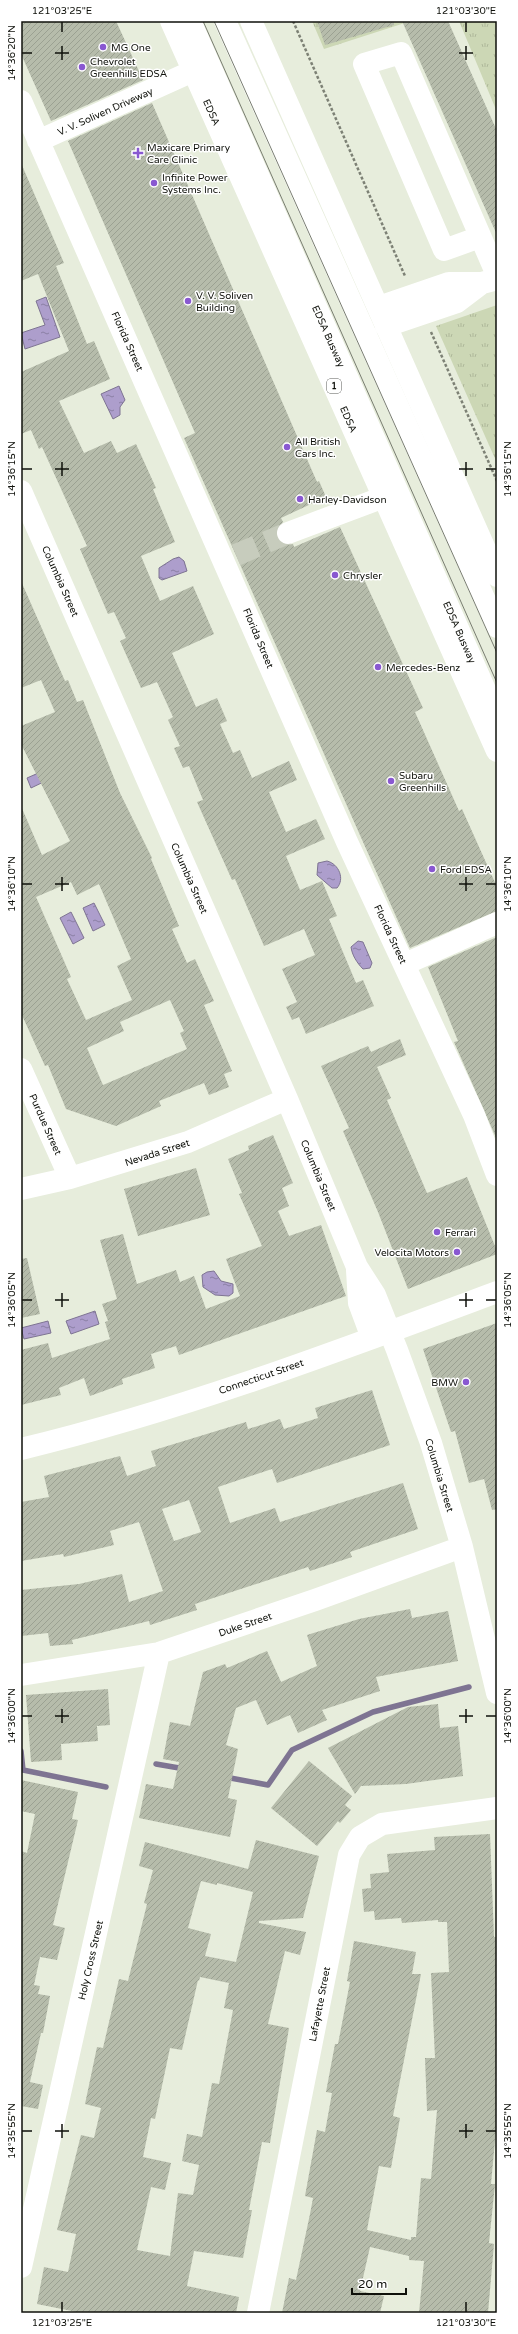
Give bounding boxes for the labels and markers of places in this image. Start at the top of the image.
marker: MG One [98,42,108,52]
place label: MG One [111,42,151,54]
place label: Chevrolet Greenhills EDSA [90,56,167,80]
marker: Chevrolet Greenhills EDSA [77,62,87,72]
place label: Maxicare Primary Care Clinic [147,142,231,166]
marker: Maxicare Primary Care Clinic [132,147,144,159]
place label: Infinite Power Systems Inc. [162,172,228,196]
marker: Infinite Power Systems Inc. [149,178,159,188]
place label: V. V. Soliven Building [196,290,253,314]
marker: V. V. Soliven Building [183,296,193,306]
place label: All British Cars Inc. [295,436,340,460]
marker: All British Cars Inc. [282,442,292,452]
marker: Harley-Davidson [295,494,305,504]
place label: Harley-Davidson [308,494,386,506]
marker: Chrysler [330,570,340,580]
place label: Chrysler [343,570,382,582]
marker: Mercedes-Benz [373,662,383,672]
place label: Mercedes-Benz [386,662,460,674]
place label: Subaru Greenhills [399,770,446,794]
marker: Subaru Greenhills [386,776,396,786]
marker: Ford EDSA [427,864,437,874]
place label: Ford EDSA [440,864,492,876]
marker: Ferrari [432,1227,442,1237]
place label: Ferrari [445,1227,476,1239]
place label: Velocita Motors [375,1247,449,1259]
marker: Velocita Motors [452,1247,462,1257]
place label: BMW [431,1377,458,1389]
marker: BMW [461,1377,471,1387]

